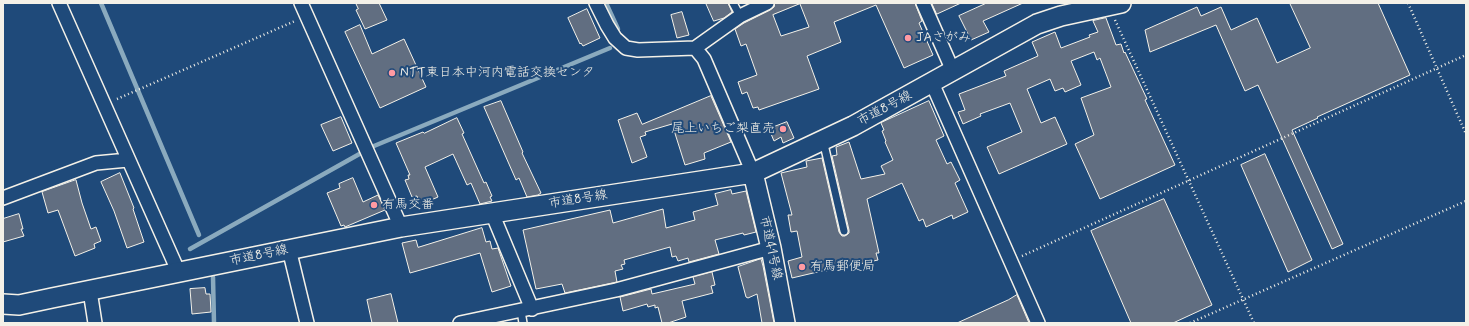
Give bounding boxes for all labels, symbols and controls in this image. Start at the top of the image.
place label: JAさがみ [916,30,971,46]
marker: JAさがみ [903,33,913,43]
place label: NTT東日本中河内電話交換センタ [400,65,595,81]
marker: NTT東日本中河内電話交換センタ [387,68,397,78]
street label: 市道8号線 [855,88,915,130]
place label: 尾上いちご梨直売 [671,121,775,137]
marker: 尾上いちご梨直売 [778,124,788,134]
street label: 市道8号線 [547,188,609,212]
place label: 有馬交番 [382,197,434,213]
marker: 有馬交番 [369,200,379,210]
street label: 市道41号線 [756,215,784,281]
street label: 市道8号線 [228,242,290,270]
place label: 有馬郵便局 [810,259,875,275]
marker: 有馬郵便局 [797,262,807,272]

